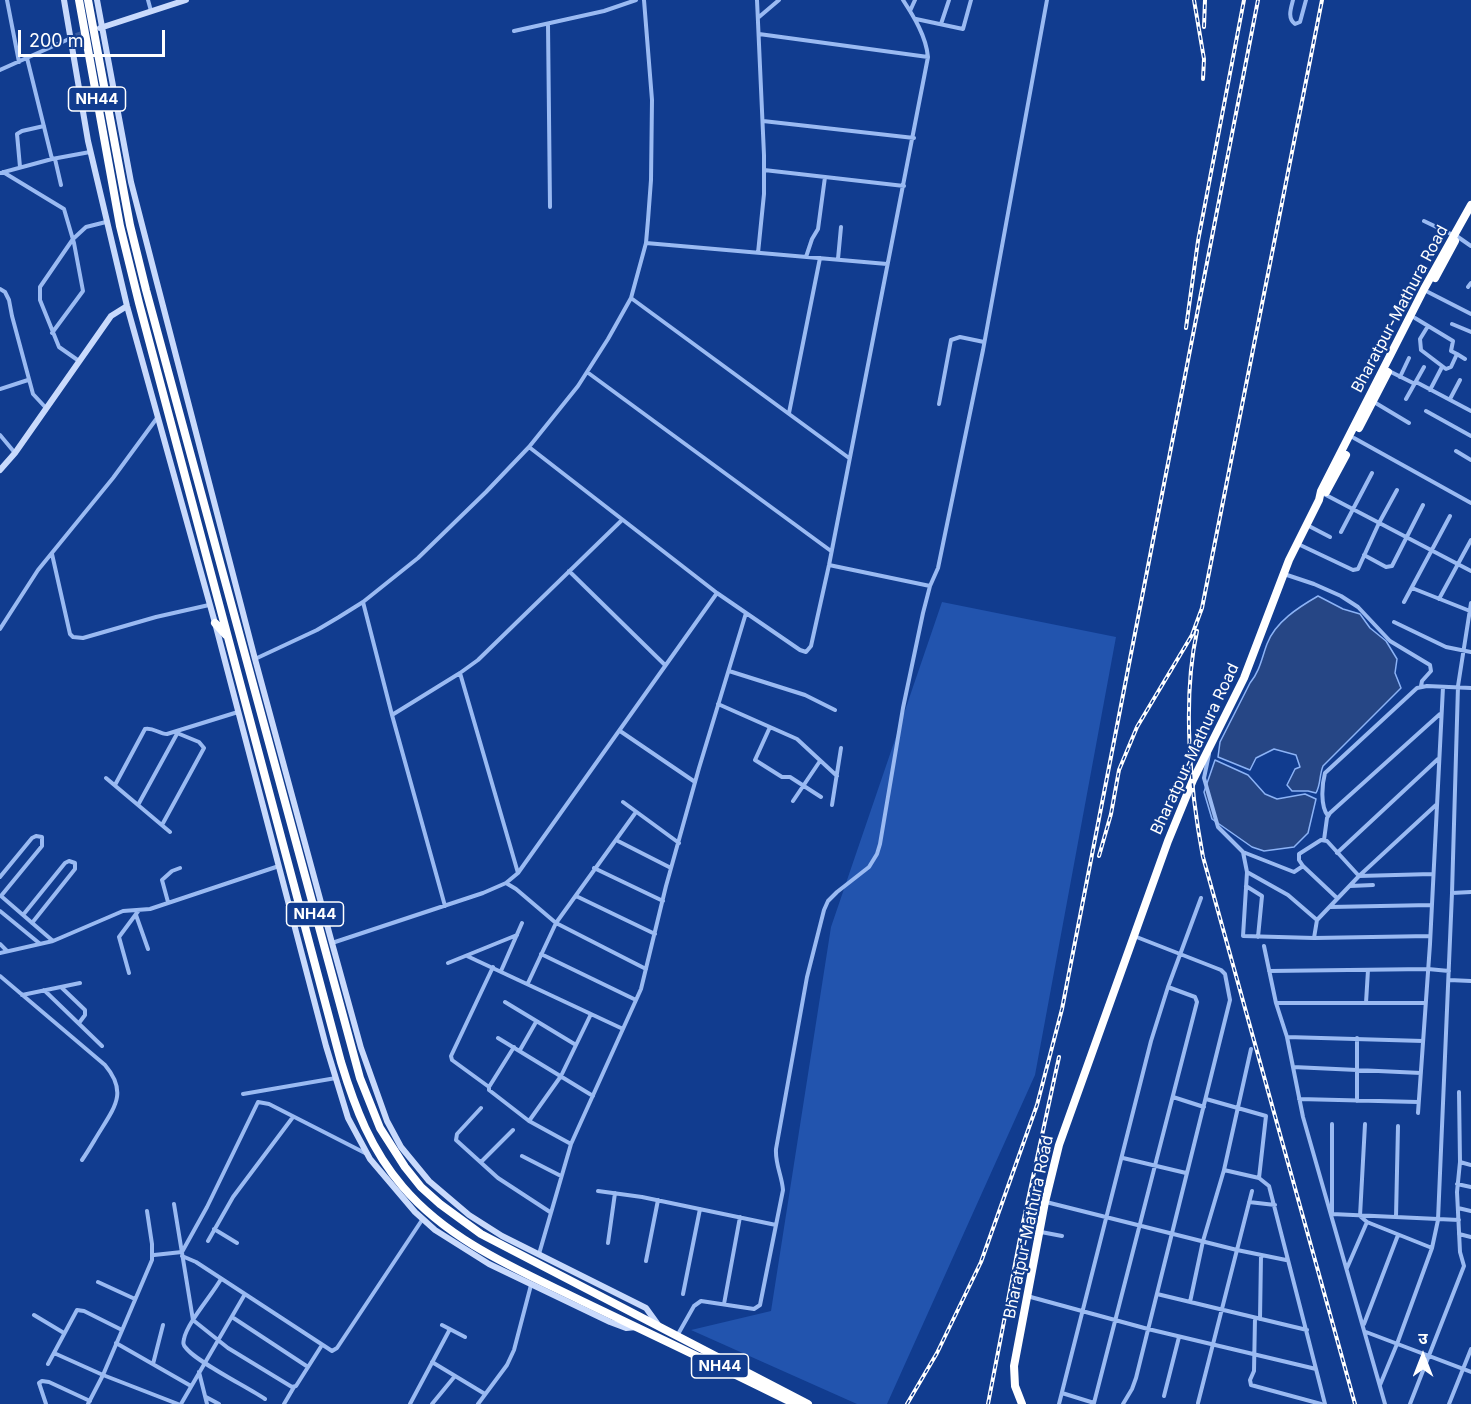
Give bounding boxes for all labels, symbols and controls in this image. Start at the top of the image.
scale bar [21,18,168,56]
text: 200 m [29,30,84,51]
road number: NH44 [68,87,126,111]
street label: Bharatpur-Mathura Road [1348,222,1452,396]
street label: Bharatpur-Mathura Road [1147,660,1243,838]
road number: NH44 [286,902,344,926]
street label: Bharatpur-Mathura Road [1000,1134,1058,1320]
north arrow [1393,1326,1453,1386]
text: उ [1418,1328,1428,1348]
road number: NH44 [692,1354,748,1378]

